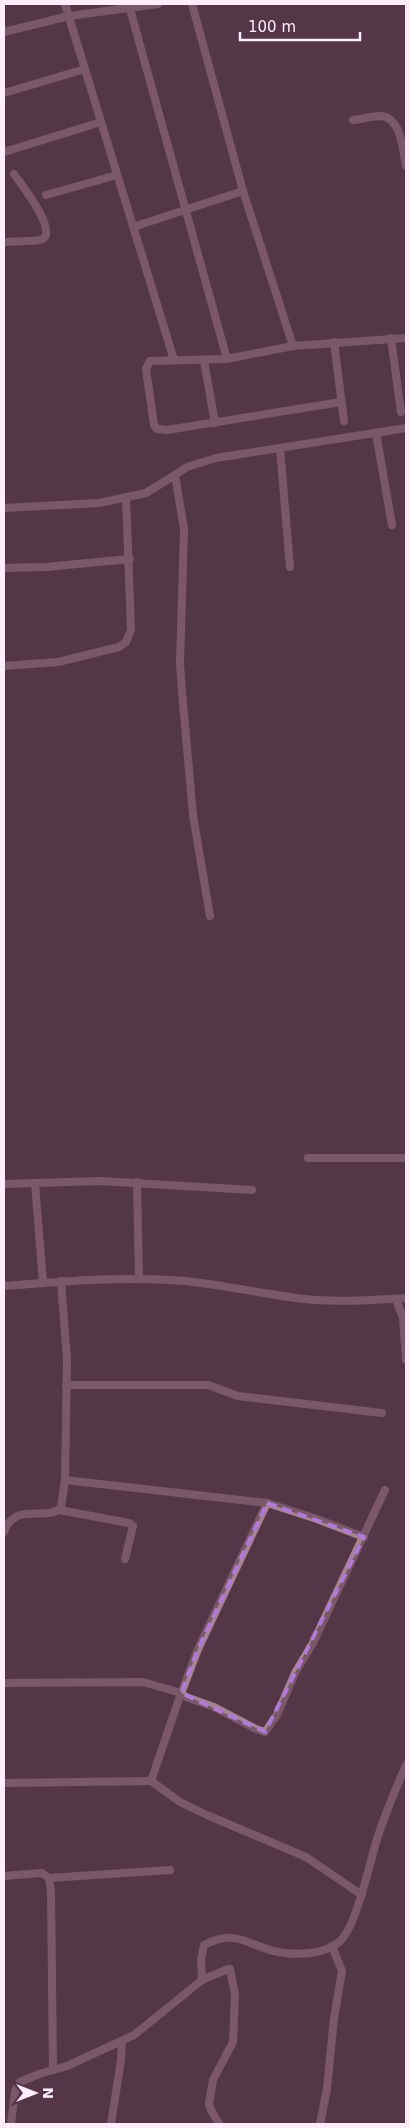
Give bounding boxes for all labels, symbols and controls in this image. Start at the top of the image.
scale bar [240,10,360,42]
text: 100 m [248,18,296,36]
north arrow [10,2068,60,2118]
text: N [40,2087,56,2099]

